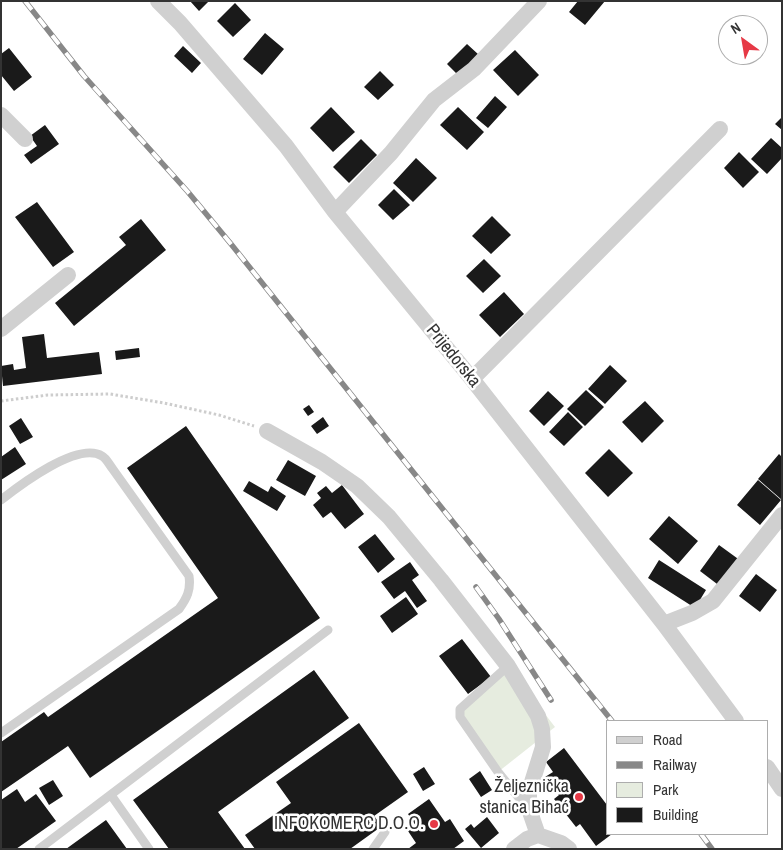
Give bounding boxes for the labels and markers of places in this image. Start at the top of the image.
place label: Željeznička stanica Bihać [480,776,569,819]
marker: Željeznička stanica Bihać [573,791,585,803]
place label: INFOKOMERC D.O.O. [274,813,424,835]
marker: INFOKOMERC D.O.O. [428,818,440,830]

